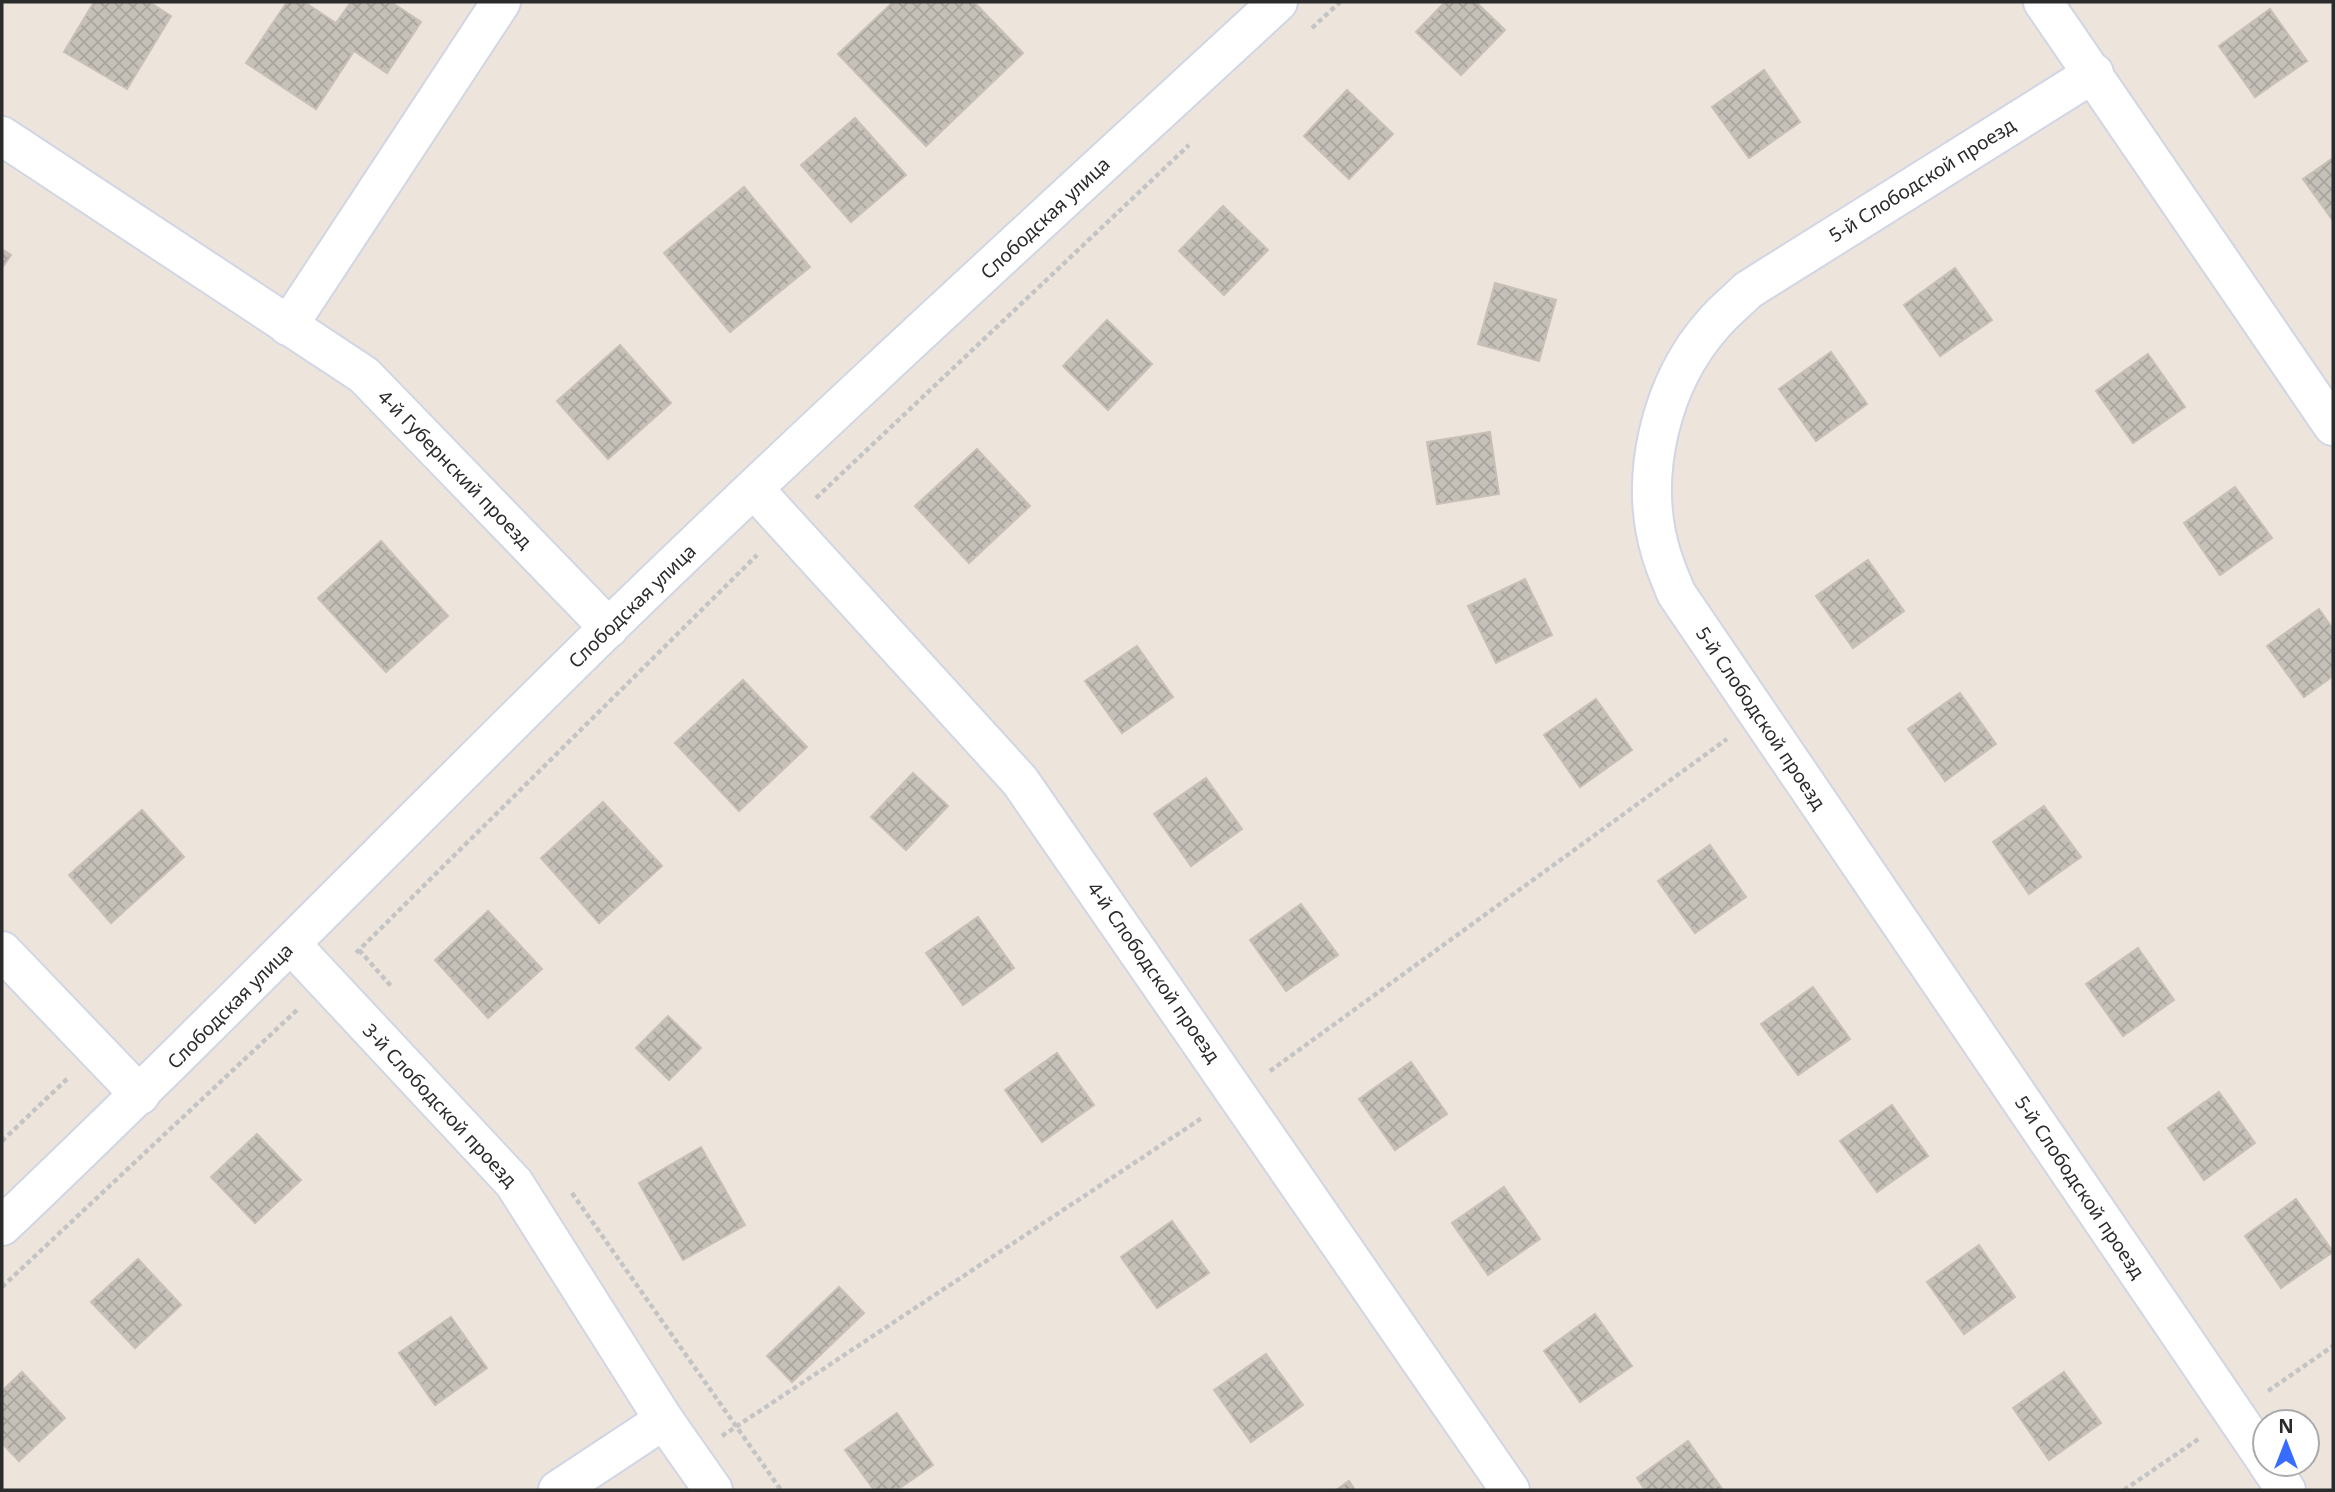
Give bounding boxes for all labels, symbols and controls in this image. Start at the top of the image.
street label: 5-й Слободской проезд [1824,112,2020,248]
street label: Слободская улица [975,151,1115,285]
street label: 4-й Губернский проезд [372,384,538,554]
street label: Слободская улица [563,538,701,674]
street label: 5-й Слободской проезд [1690,622,1832,815]
street label: 4-й Слободской проезд [1082,876,1227,1068]
street label: Слободская улица [161,937,299,1075]
street label: 3-й Слободской проезд [357,1018,523,1193]
street label: 5-й Слободской проезд [2009,1091,2151,1284]
north arrow [2251,1408,2321,1478]
text: N [2278,1413,2294,1439]

